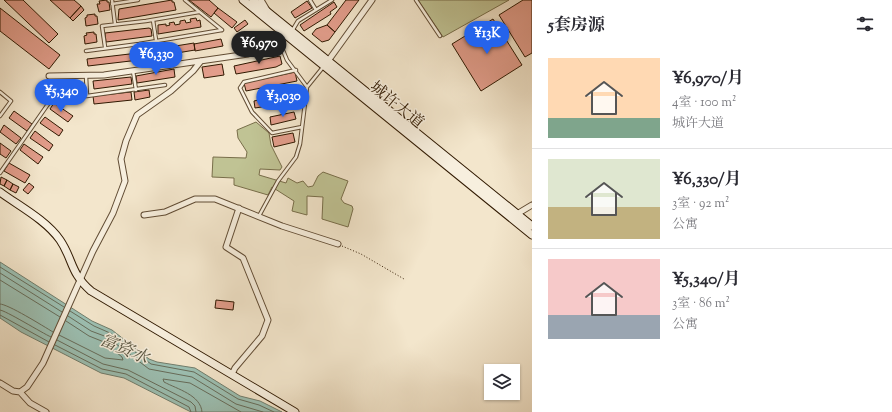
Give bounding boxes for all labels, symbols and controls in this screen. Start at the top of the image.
icon: filters [854,13,876,35]
text: 5套房源 [548,14,605,38]
pin: ¥13K [463,21,511,55]
text: ¥13K [473,25,501,43]
pin: ¥6,970 [226,31,292,65]
text: ¥6,970 [240,35,278,53]
pin: ¥6,330 [123,42,189,76]
text: ¥6,330 [138,46,174,64]
text: ¥6,970/月 [672,67,744,91]
icon: home [580,74,628,122]
street label: 城许大道 [364,77,428,135]
pin: ¥5,340 [28,79,94,113]
text: ¥5,340 [44,83,78,101]
pin: ¥3,030 [250,84,316,118]
text: ¥3,030 [265,88,301,106]
text: 4室 · 100 m² [672,94,736,112]
text: 城许大道 [672,115,724,133]
text: ¥6,330/月 [672,168,741,192]
icon: home [580,175,628,223]
text: 3室 · 92 m² [672,195,729,213]
text: 公寓 [672,216,698,234]
text: ¥5,340/月 [672,268,741,292]
icon: home [580,275,628,323]
text: 3室 · 86 m² [672,295,730,313]
text: 公寓 [672,316,698,334]
water label: 富资水 [96,329,154,372]
map controls [484,364,520,400]
button: layers [484,364,520,400]

